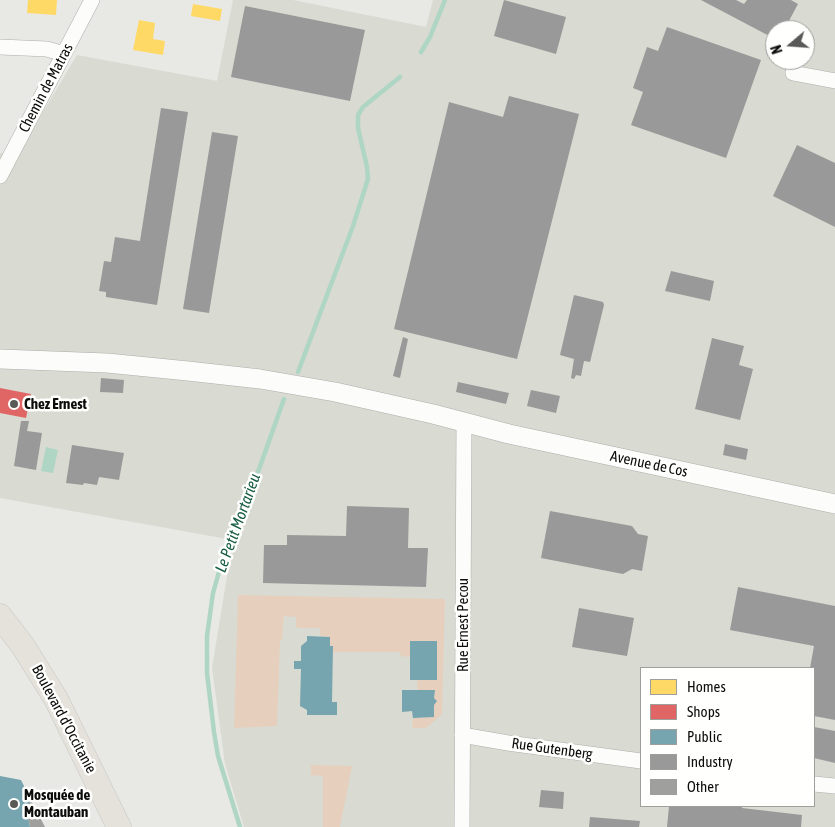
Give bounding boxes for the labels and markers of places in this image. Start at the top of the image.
place label: Chez Ernest [24,395,87,413]
marker: Chez Ernest [8,398,20,410]
place label: Mosquée de Montauban [24,786,90,821]
marker: Mosquée de Montauban [8,798,20,810]

